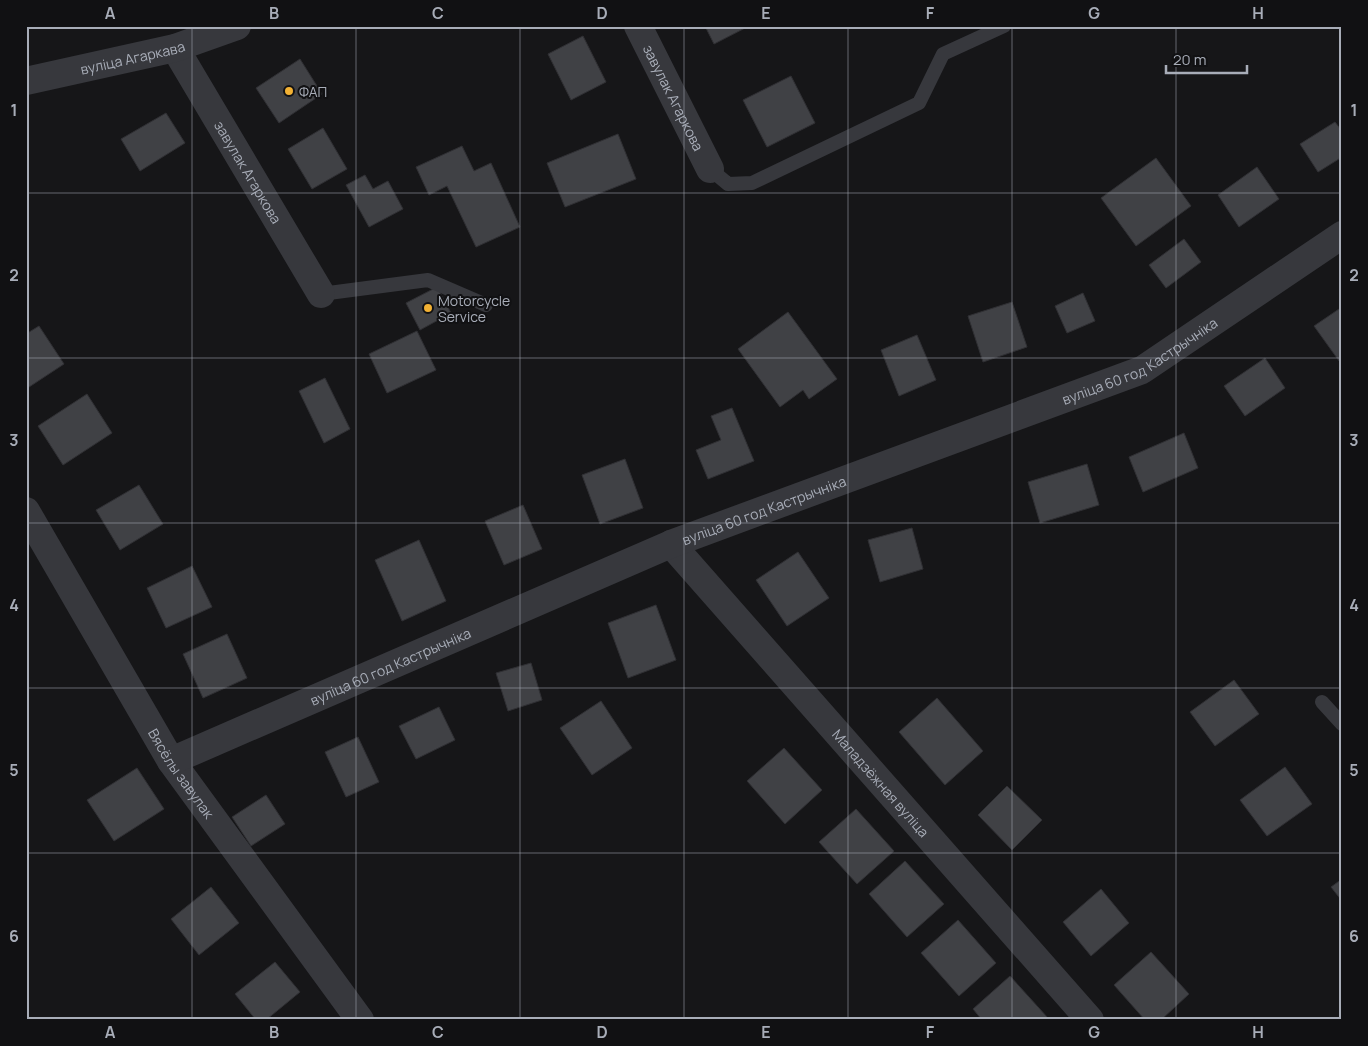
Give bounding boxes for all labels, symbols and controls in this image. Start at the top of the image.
text: A [105,2,116,24]
text: B [269,2,279,24]
text: C [432,2,444,24]
text: D [596,2,608,24]
text: E [761,2,771,24]
text: F [926,2,935,24]
text: G [1088,2,1100,24]
text: H [1252,2,1264,24]
street label: вуліца Агаркава [78,36,187,78]
street label: завулак Агаркова [639,41,709,154]
scale bar [1166,42,1247,74]
text: 20 m [1173,49,1206,70]
place label: ФАП [299,82,327,101]
marker: ФАП [283,85,295,97]
text: 1 [10,99,18,121]
text: 1 [1350,99,1358,121]
street label: завулак Агаркова [211,117,286,227]
text: 2 [9,264,19,286]
text: 2 [1349,264,1359,286]
place label: Motorcycle Service [438,291,510,326]
marker: Motorcycle Service [422,302,434,314]
street label: вуліца 60 год Кастрычніка [1059,313,1221,408]
text: 3 [9,429,19,451]
text: 3 [1349,429,1359,451]
street label: вуліца 60 год Кастрычніка [679,471,848,549]
text: 4 [9,594,19,616]
text: 4 [1349,594,1359,616]
street label: вуліца 60 год Кастрычніка [307,623,474,709]
street label: Вясёлы завулак [145,725,220,823]
street label: Маладзёжная вуліца [829,725,934,841]
text: 5 [9,759,19,781]
text: 5 [1349,759,1359,781]
text: 6 [9,925,19,947]
text: 6 [1349,925,1359,947]
text: A [105,1021,116,1043]
text: B [269,1021,279,1043]
text: C [432,1021,444,1043]
text: D [596,1021,608,1043]
text: E [761,1021,771,1043]
text: F [926,1021,935,1043]
text: G [1088,1021,1100,1043]
text: H [1252,1021,1264,1043]

